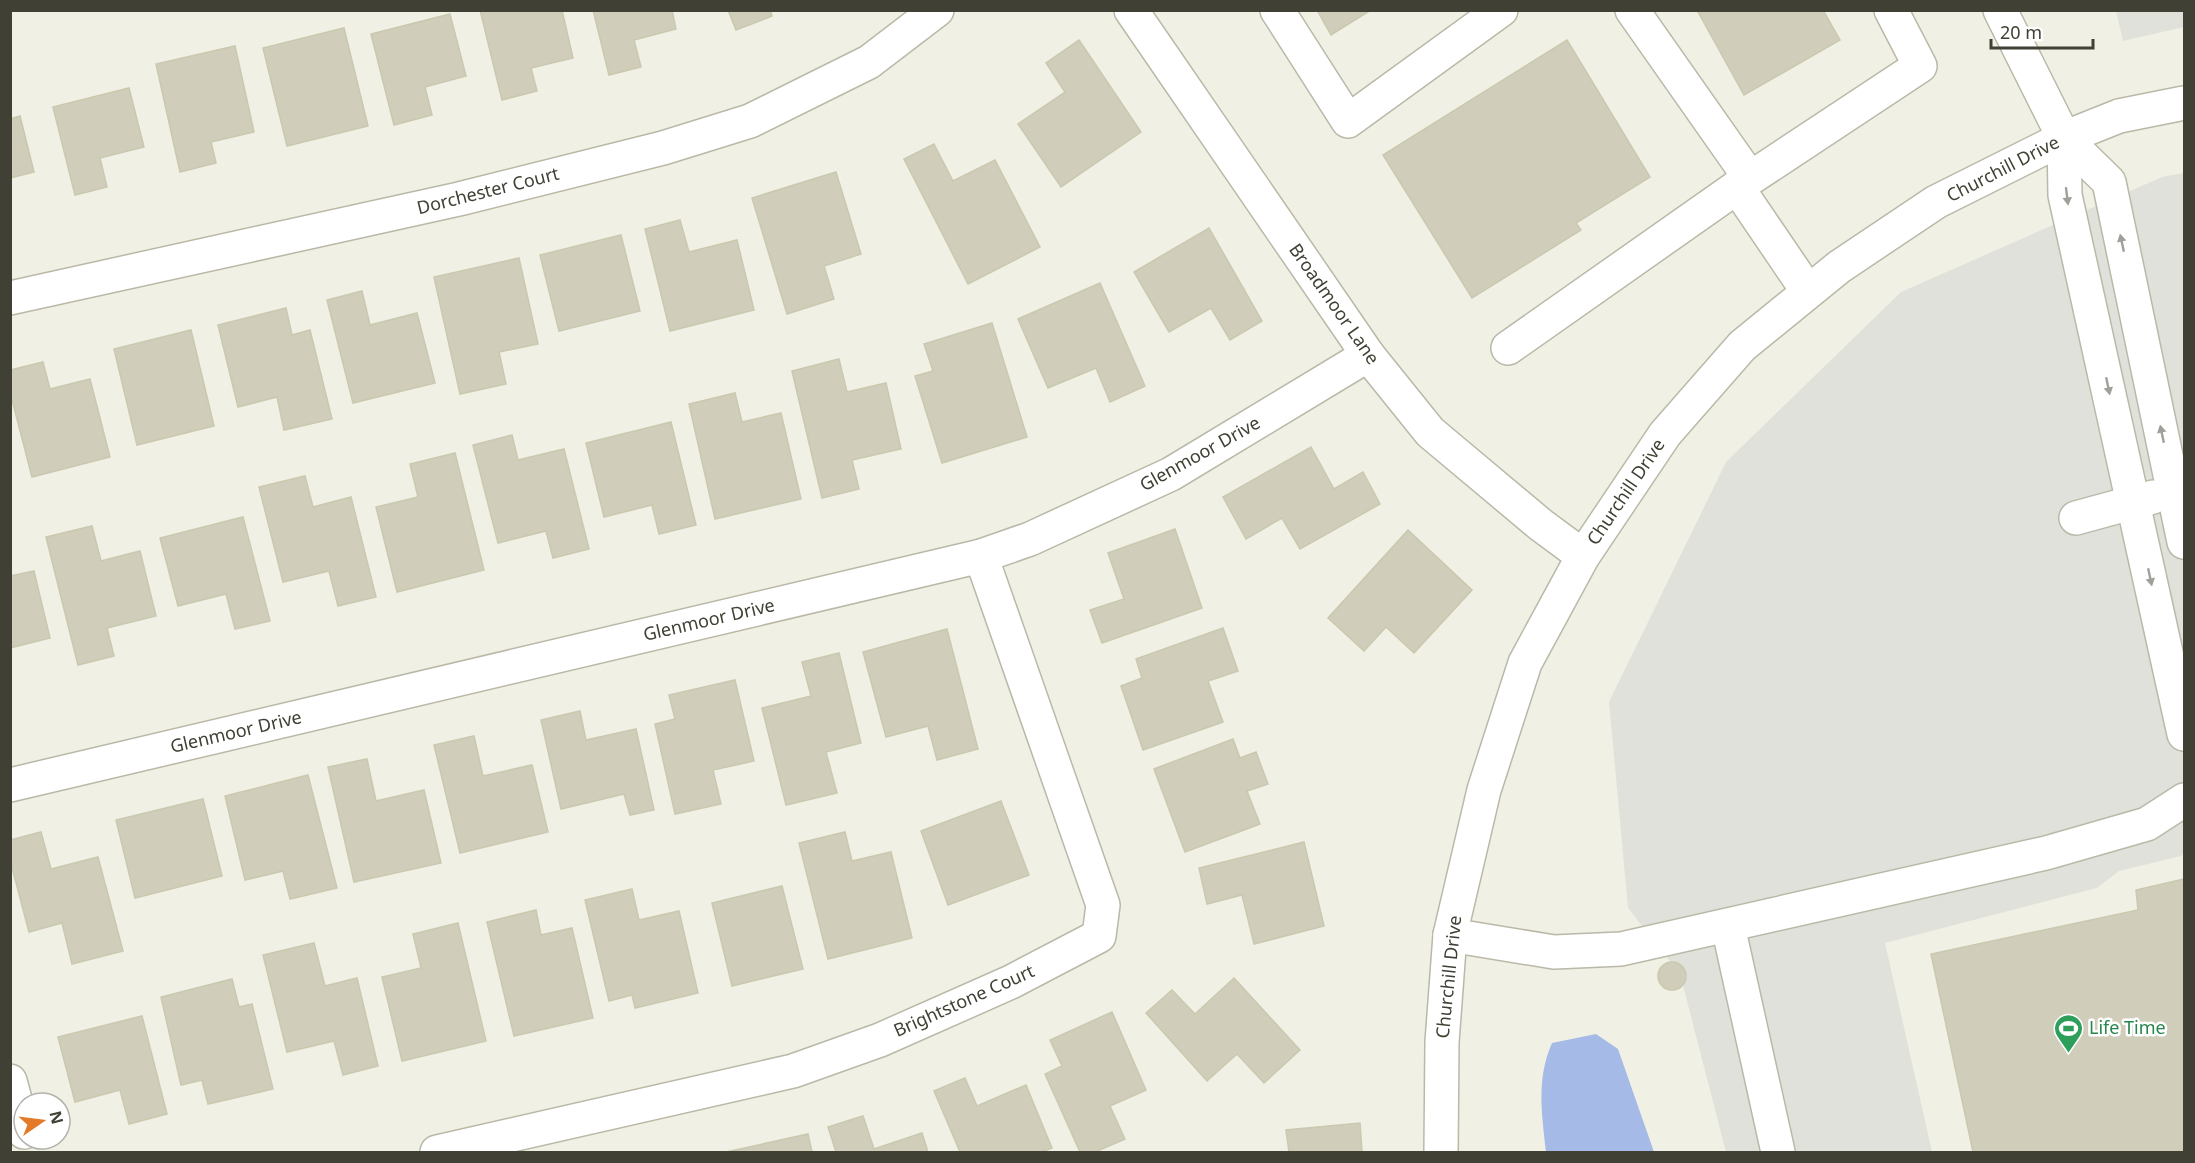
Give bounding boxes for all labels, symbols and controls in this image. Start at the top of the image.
scale bar [1991,12,2093,50]
text: 20 m [2000,20,2042,44]
street label: Churchill Drive [1942,129,2063,207]
street label: Dorchester Court [414,161,562,219]
one-way arrow [2062,187,2071,206]
one-way arrow [2117,233,2126,252]
street label: Broadmoor Lane [1284,238,1385,369]
one-way arrow [2103,377,2113,396]
street label: Glenmoor Drive [1135,410,1264,496]
one-way arrow [2157,424,2166,443]
street label: Churchill Drive [1581,433,1670,549]
one-way arrow [2145,568,2155,586]
street label: Glenmoor Drive [641,592,777,646]
street label: Glenmoor Drive [168,704,304,758]
street label: Churchill Drive [1430,914,1466,1040]
street label: Brightstone Court [889,958,1038,1042]
sports icon: Life Time [2052,1012,2084,1054]
place label: Life Time [2089,1015,2166,1039]
north arrow [12,1091,72,1151]
text: N [44,1108,69,1126]

